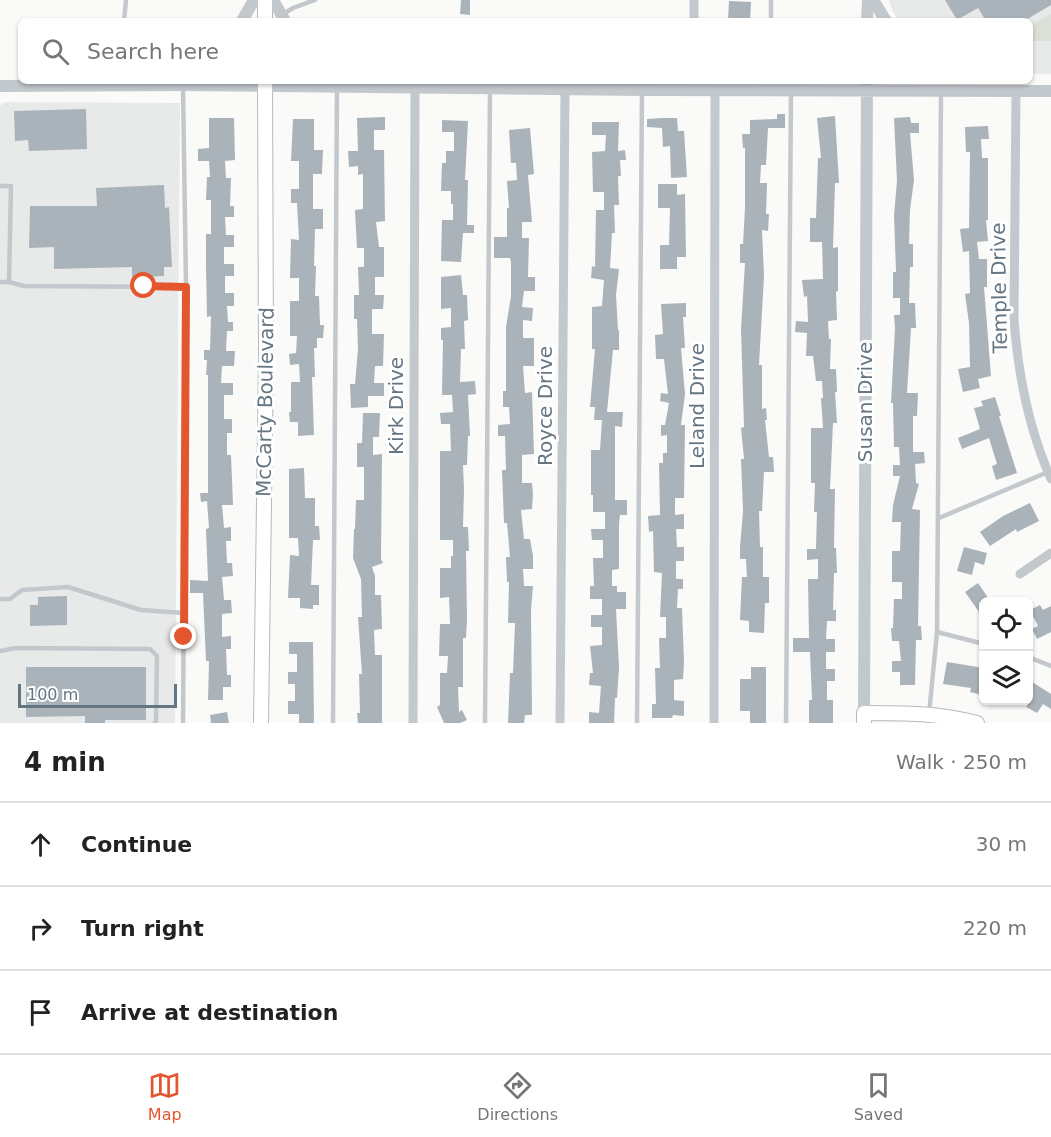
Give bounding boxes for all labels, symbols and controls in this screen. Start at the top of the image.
search box [18,18,1033,84]
icon: search [39,35,72,68]
text: Search here [87,39,219,64]
street label: Temple Drive [986,222,1012,355]
route start [130,272,156,298]
street label: McCarty Boulevard [251,307,279,497]
street label: Susan Drive [853,342,877,462]
street label: Leland Drive [685,343,709,469]
street label: Royce Drive [533,346,557,466]
street label: Kirk Drive [384,357,408,455]
map controls [979,597,1033,705]
button: locate [979,597,1033,651]
route end [170,623,196,649]
button: layers [979,651,1033,705]
scale bar [18,681,177,708]
text: 100 m [27,685,78,704]
text: 4 min [24,747,106,777]
text: Walk · 250 m [896,750,1027,774]
icon: ahead [24,828,57,861]
text: Continue [81,832,192,857]
text: 30 m [976,832,1027,856]
icon: right [24,912,57,945]
text: Turn right [81,916,204,941]
text: 220 m [963,916,1027,940]
icon: arrive [24,996,57,1029]
text: Arrive at destination [81,1000,338,1025]
tab: Map [148,1069,182,1124]
tab: Directions [477,1069,558,1124]
tab: Saved [854,1069,903,1124]

